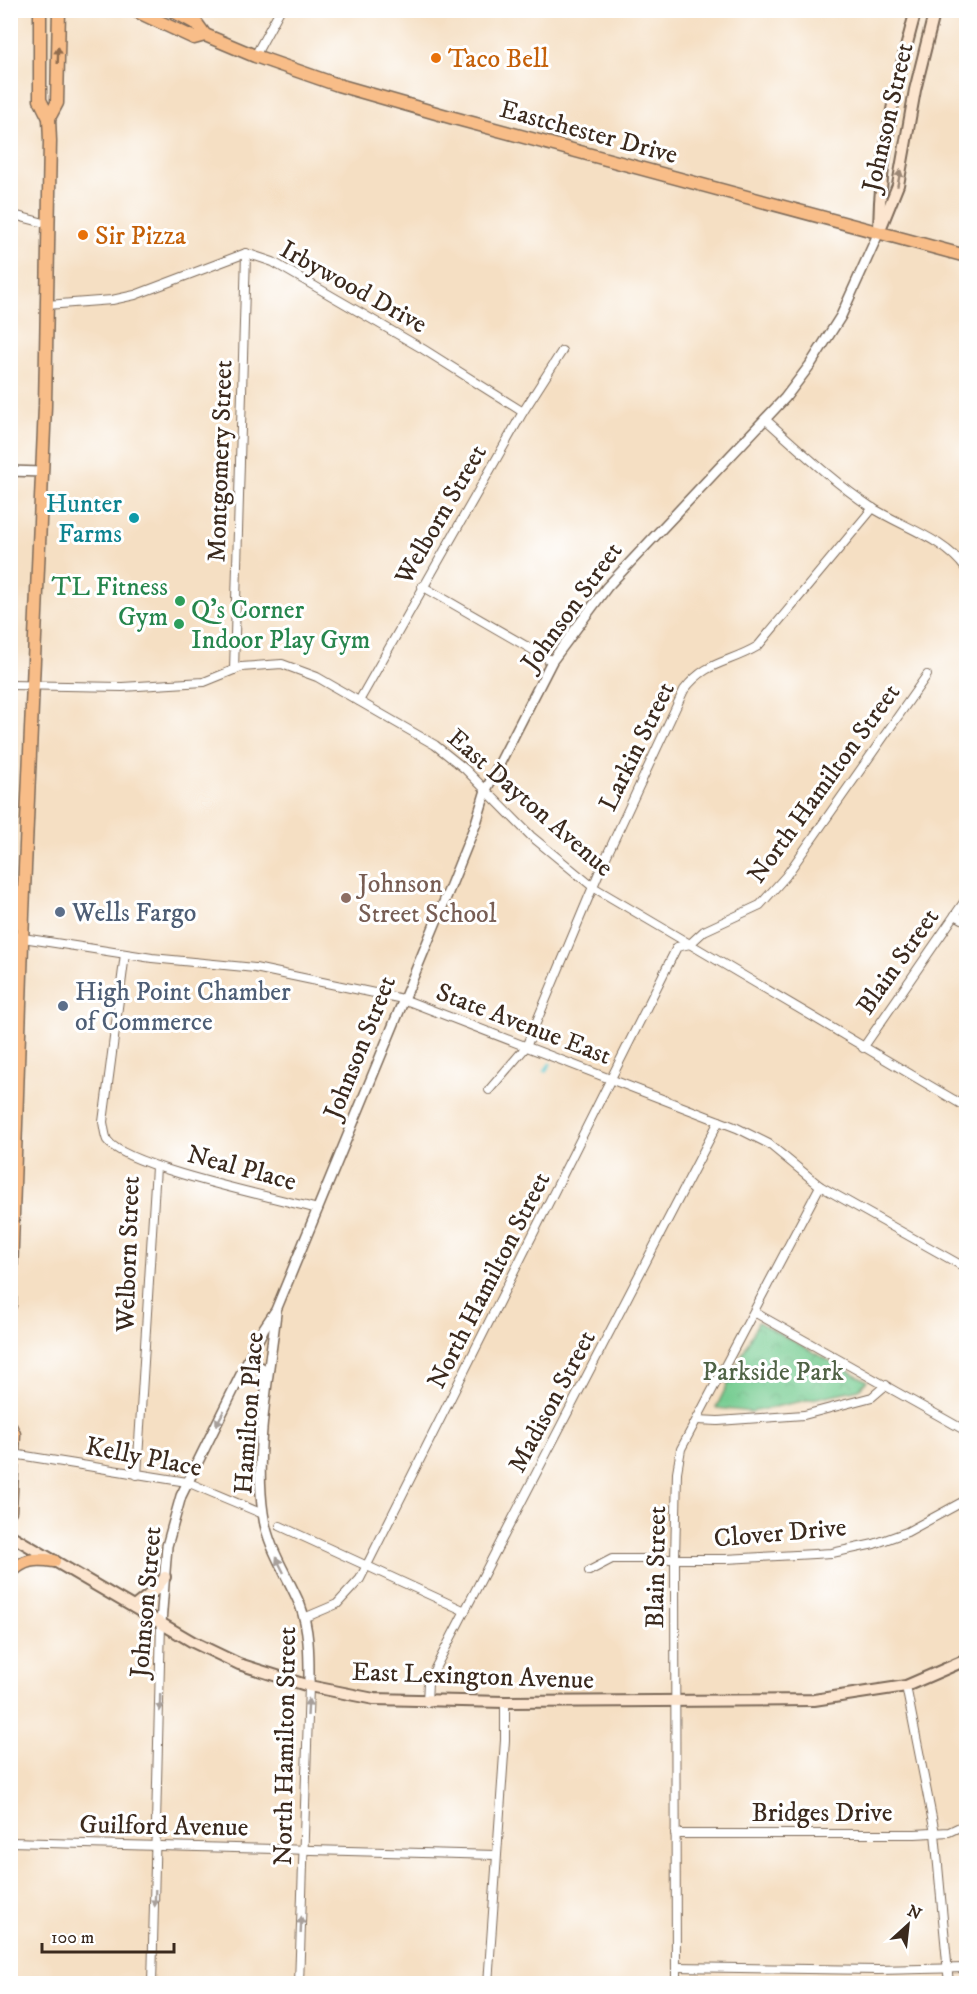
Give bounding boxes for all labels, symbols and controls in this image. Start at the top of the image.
street label: Johnson Street [855,40,922,197]
place label: Taco Bell [448,43,549,76]
one-way arrow [53,45,63,64]
marker: Taco Bell [429,51,443,65]
street label: Eastchester Drive [496,93,681,172]
one-way arrow [895,168,904,187]
place label: Sir Pizza [95,220,186,253]
marker: Sir Pizza [76,228,90,242]
street label: Irbywood Drive [274,233,433,341]
street label: Montgomery Street [200,359,241,563]
street label: Welborn Street [387,439,495,592]
place label: Hunter Farms [46,488,122,551]
marker: Hunter Farms [127,511,141,525]
street label: Johnson Street [513,536,630,680]
place label: TL Fitness Gym [51,571,168,634]
marker: TL Fitness Gym [173,594,187,608]
place label: Q's Corner Indoor Play Gym [191,594,370,657]
marker: Q's Corner Indoor Play Gym [172,617,186,631]
street label: Larkin Street [592,677,683,817]
street label: North Hamilton Street [741,677,908,890]
street label: East Dayton Avenue [440,722,620,884]
place label: Johnson Street School [356,868,497,931]
marker: Johnson Street School [339,891,353,905]
place label: Wells Fargo [71,897,196,930]
street label: Blain Street [850,902,947,1022]
marker: Wells Fargo [53,905,67,919]
street label: Johnson Street [316,971,404,1126]
place label: High Point Chamber of Commerce [75,976,291,1039]
street label: State Avenue East [431,976,616,1073]
marker: High Point Chamber of Commerce [56,999,70,1013]
street label: Neal Place [183,1138,300,1199]
street label: North Hamilton Street [420,1167,558,1395]
street label: Welborn Street [109,1175,148,1334]
street label: Madison Street [501,1325,604,1479]
street label: Hamilton Place [227,1331,272,1495]
park label: Parkside Park [702,1356,844,1389]
one-way arrow [216,1409,226,1427]
street label: Kelly Place [83,1430,205,1485]
street label: Blain Street [639,1505,674,1629]
street label: Clover Drive [712,1511,848,1556]
street label: Johnson Street [123,1525,170,1681]
one-way arrow [275,1556,284,1573]
street label: North Hamilton Street [267,1626,304,1866]
street label: East Lexington Avenue [351,1656,595,1697]
one-way arrow [155,1693,164,1712]
one-way arrow [304,1697,313,1716]
street label: Bridges Drive [751,1797,893,1830]
street label: Guilford Avenue [79,1809,249,1844]
one-way arrow [150,1888,159,1907]
north arrow [878,1895,938,1955]
text: N [904,1901,925,1924]
scale bar [42,1916,174,1954]
one-way arrow [296,1916,305,1935]
text: 100 m [51,1927,94,1949]

